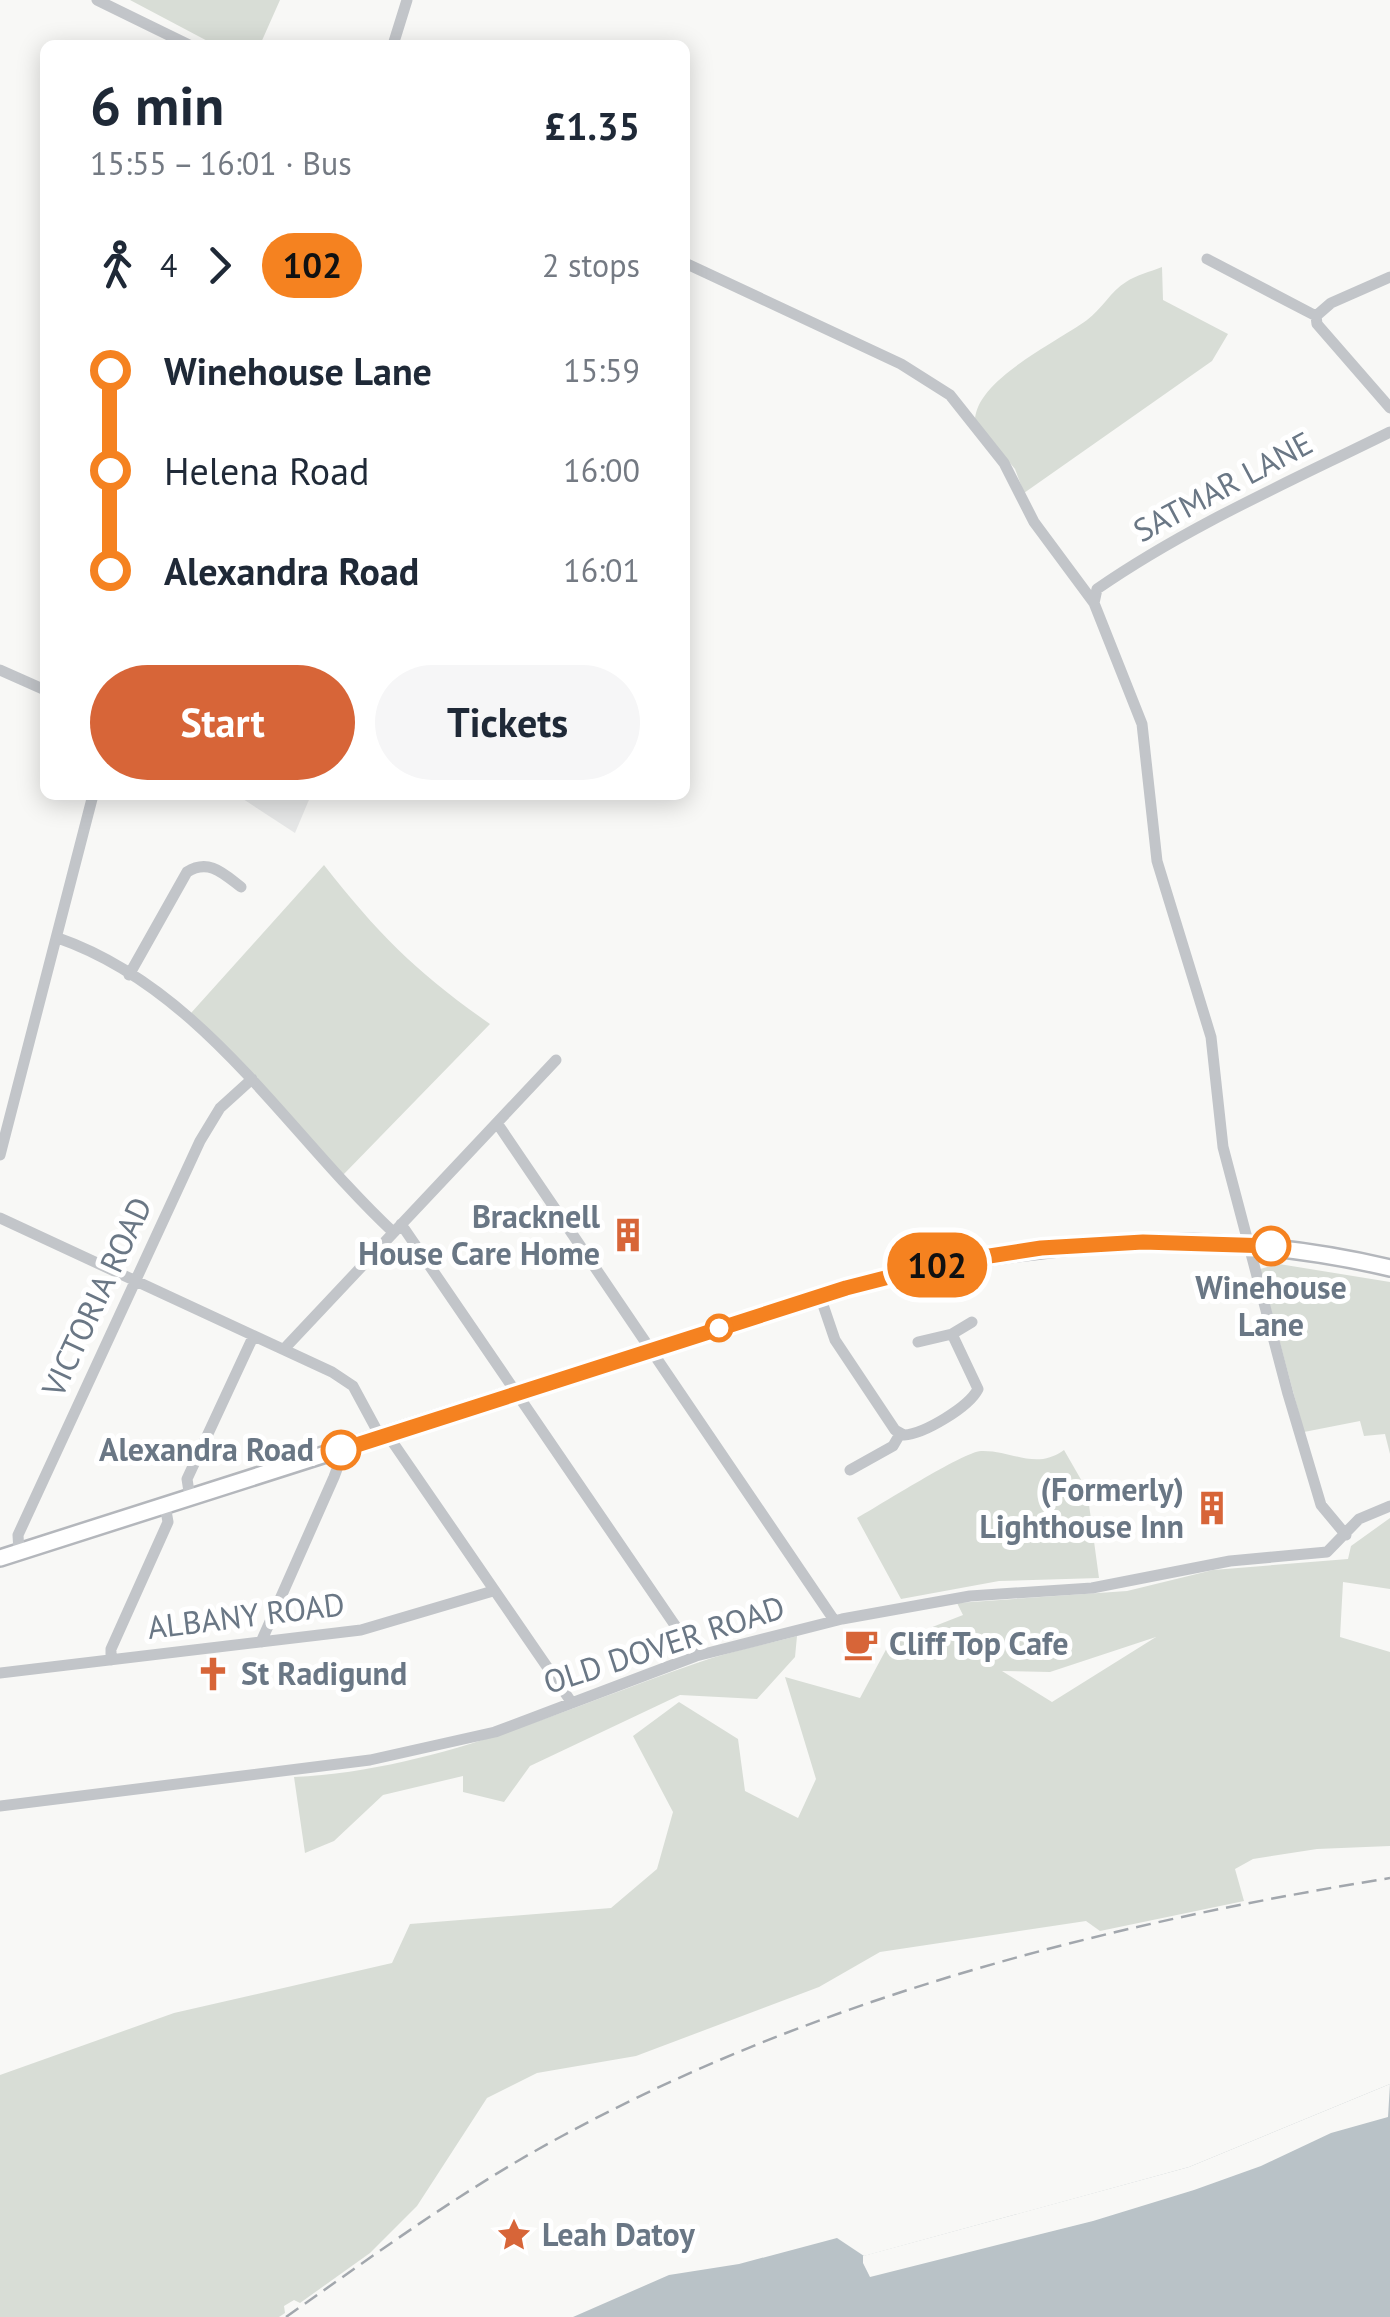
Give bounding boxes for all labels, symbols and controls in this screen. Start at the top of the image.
text: 6 min [90,69,224,140]
text: £1.35 [544,101,640,150]
text: 15:55 – 16:01 · Bus [90,142,352,184]
icon: walk [90,238,145,293]
icon: forward [192,238,247,293]
text: 102 [282,242,342,288]
text: 4 [160,244,177,286]
text: 2 stops [542,244,640,286]
text: Winehouse Lane [164,346,432,395]
text: 15:59 [563,349,640,391]
street label: SATMAR LANE [1126,421,1319,551]
text: Helena Road [164,446,369,495]
text: 16:00 [563,449,640,491]
text: Alexandra Road [164,546,419,595]
text: 16:01 [563,549,640,591]
button: Start [90,665,355,780]
button: Tickets [375,665,640,780]
street label: VICTORIA ROAD [31,1190,161,1404]
place label: Bracknell House Care Home [358,1195,601,1274]
building icon: Bracknell House Care Home [609,1216,647,1254]
marker: Winehouse Lane [1252,1227,1290,1265]
line badge: 102 [880,1232,994,1298]
text: 102 [907,1242,967,1288]
place label: Winehouse Lane [1195,1266,1347,1345]
unlabelled marker [706,1315,732,1341]
place label: Alexandra Road [99,1428,314,1470]
marker: Alexandra Road [322,1431,360,1469]
place label: (Formerly) Lighthouse Inn [979,1468,1184,1547]
building icon: (Formerly) Lighthouse Inn [1193,1489,1231,1527]
street label: ALBANY ROAD [145,1582,347,1648]
street label: OLD DOVER ROAD [538,1585,790,1703]
place label: Cliff Top Cafe [889,1622,1068,1664]
cafe icon: Cliff Top Cafe [842,1625,880,1663]
place label: St Radigund [241,1652,407,1694]
church icon: St Radigund [194,1655,232,1693]
place label: Leah Datoy [542,2213,695,2255]
place icon: Leah Datoy [495,2216,533,2254]

